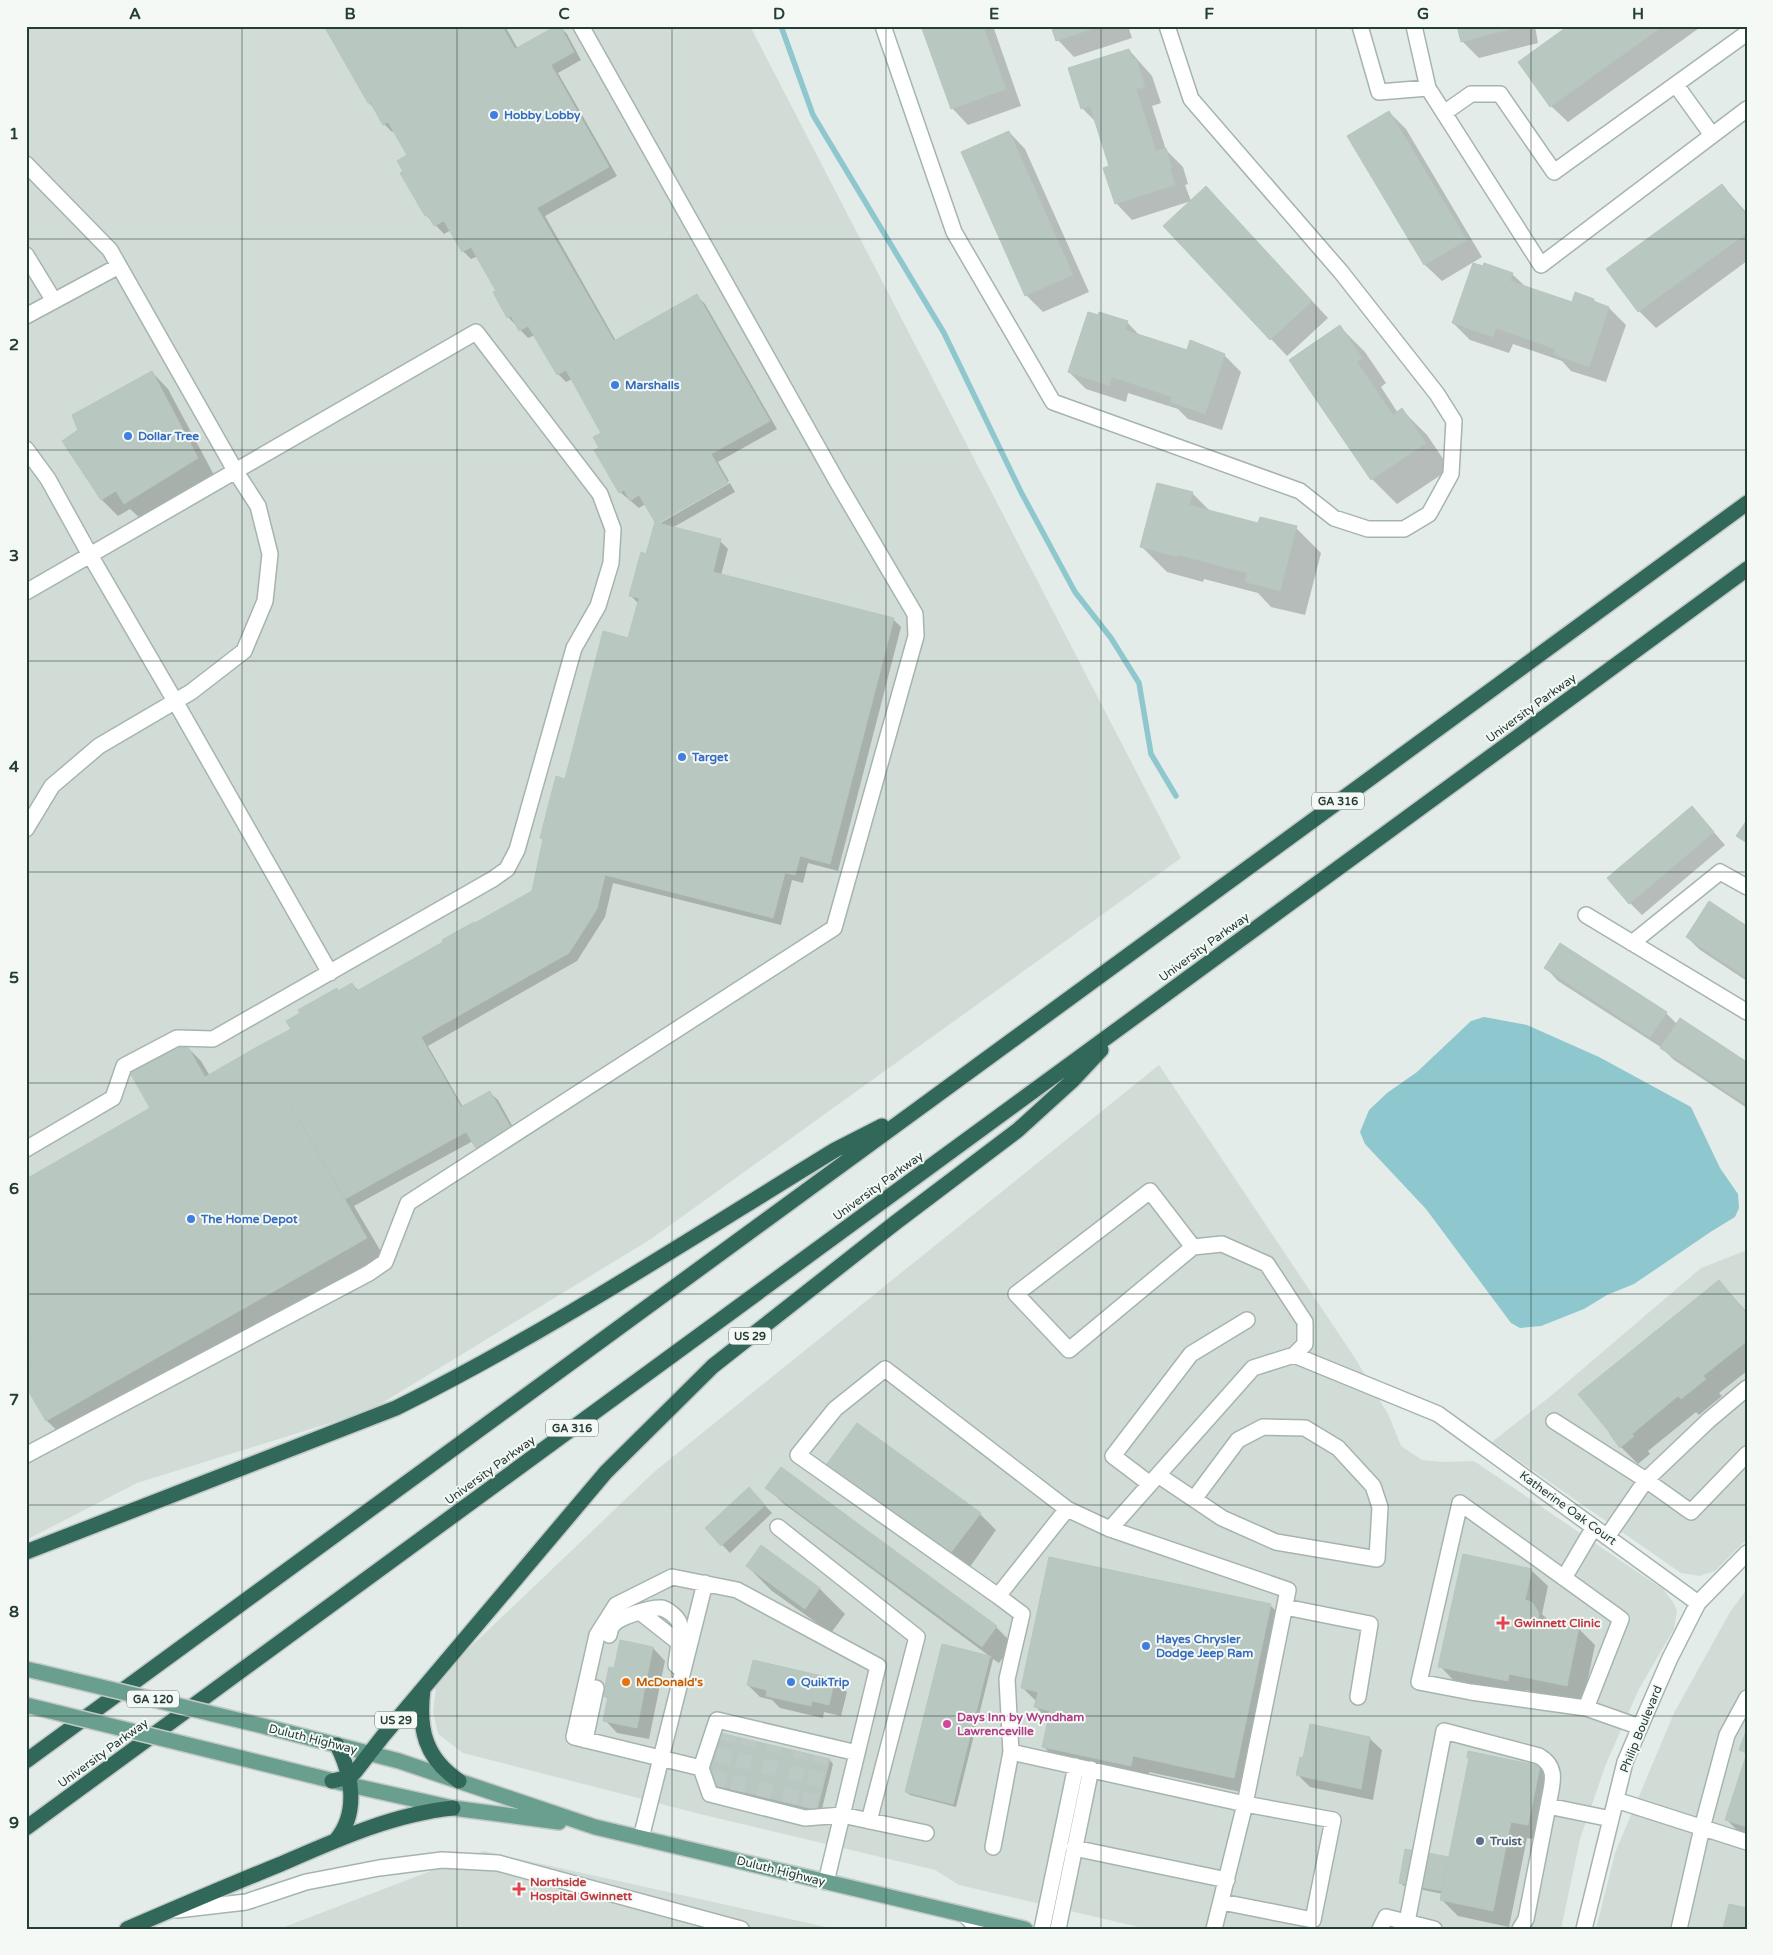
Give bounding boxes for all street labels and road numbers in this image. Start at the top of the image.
street label: University Parkway [1483,670,1579,745]
road number: GA 316 [1312,792,1364,809]
street label: University Parkway [1156,909,1252,984]
street label: University Parkway [830,1148,926,1223]
road number: US 29 [729,1328,771,1344]
road number: GA 316 [546,1420,598,1436]
street label: University Parkway [442,1432,538,1507]
street label: Katherine Oak Court [1517,1468,1619,1548]
street label: Philip Boulevard [1617,1683,1665,1775]
road number: GA 120 [127,1690,179,1708]
road number: US 29 [375,1712,417,1728]
street label: University Parkway [55,1715,151,1790]
street label: Duluth Highway [267,1721,359,1757]
street label: Duluth Highway [735,1853,827,1889]

